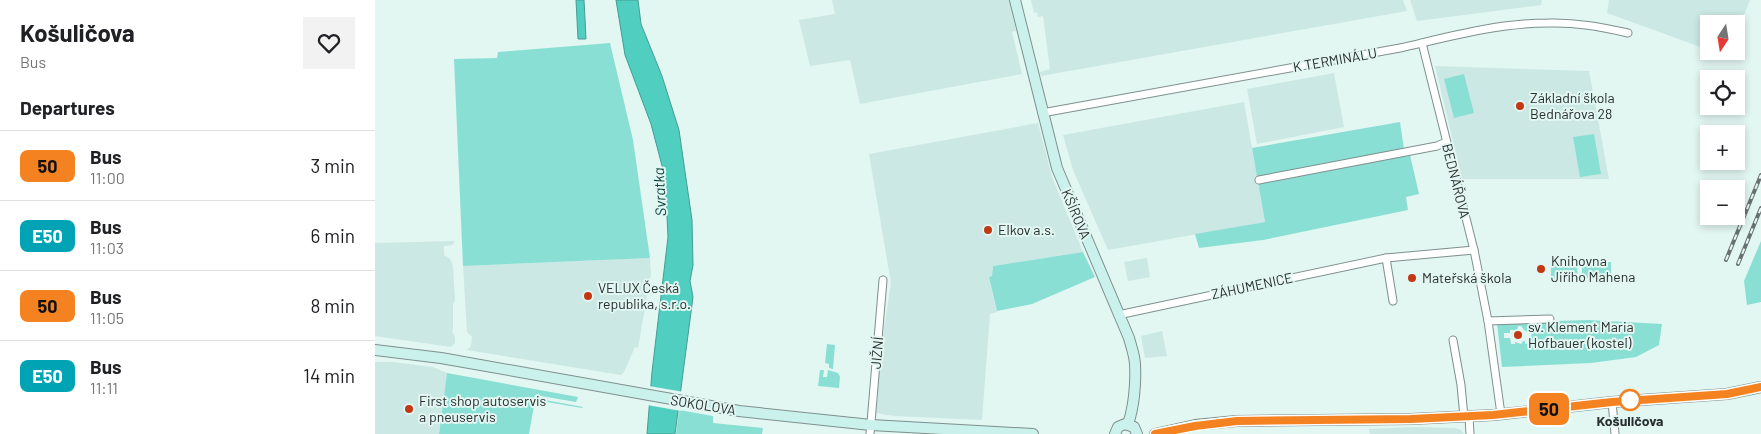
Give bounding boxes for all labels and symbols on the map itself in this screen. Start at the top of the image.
north arrow [1700,15,1745,60]
street label: K TERMINÁLU [1292,44,1378,75]
place label: Základní škola Bednářova 28 [1530,89,1615,122]
marker: Základní škola Bednářova 28 [1514,100,1526,112]
street label: BEDNÁŘOVA [1439,142,1474,221]
water label: Svratka [649,167,669,217]
street label: KŠÍROVA [1058,186,1095,242]
place label: Elkov a.s. [998,221,1055,238]
marker: Elkov a.s. [982,224,994,236]
place label: Knihovna Jiřího Mahena [1551,252,1635,285]
marker: Knihovna Jiřího Mahena [1535,263,1547,275]
street label: ZÁHUMENICE [1210,269,1294,302]
place label: Mateřská škola [1422,269,1512,286]
marker: Mateřská škola [1406,272,1418,284]
place label: VELUX Česká republika, s.r.o. [598,279,691,312]
marker: VELUX Česká republika, s.r.o. [582,290,594,302]
place label: sv. Klement Maria Hofbauer (kostel) [1528,318,1634,351]
marker: sv. Klement Maria Hofbauer (kostel) [1512,329,1524,341]
street label: JIŽNÍ [867,336,886,370]
marker: Košuličova [1619,389,1641,411]
street label: SOKOLOVA [669,391,737,418]
place label: First shop autoservis a pneuservis [419,392,547,425]
line badge: 50 [1527,393,1571,425]
marker: First shop autoservis a pneuservis [403,403,415,415]
place label: Košuličova [1597,412,1663,429]

